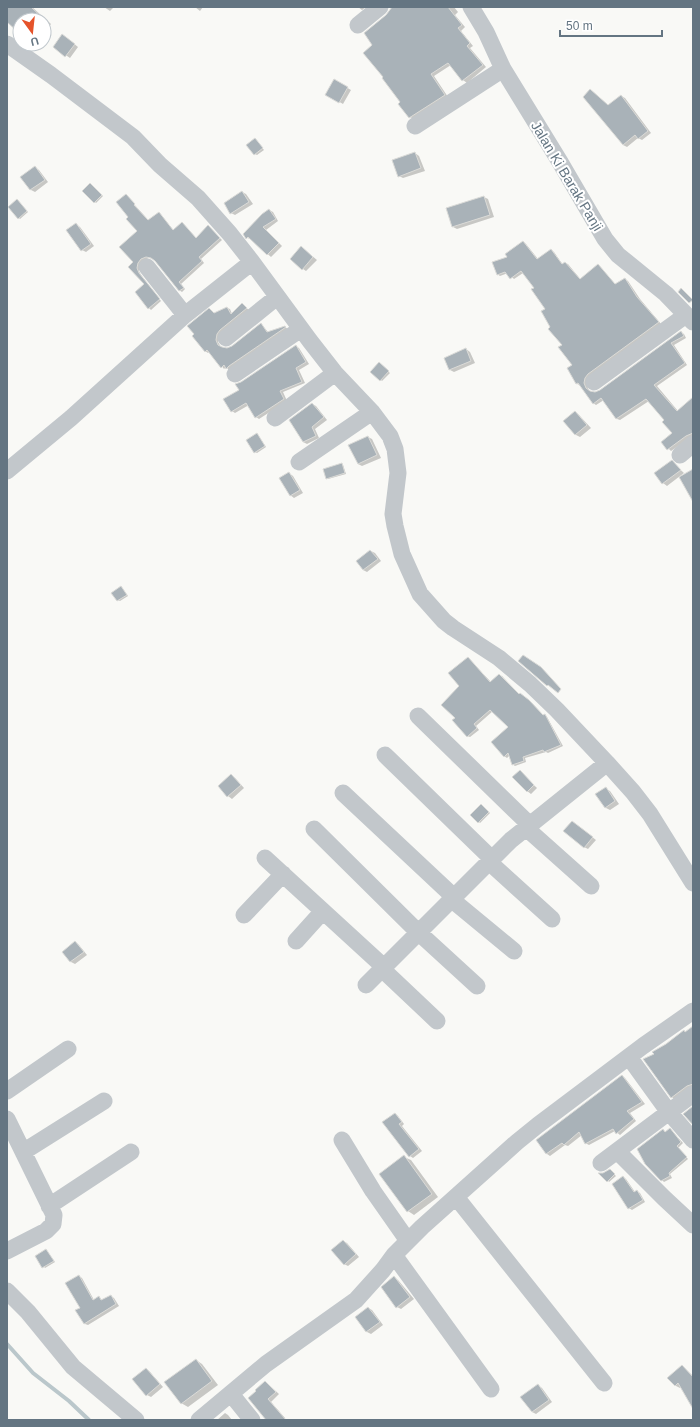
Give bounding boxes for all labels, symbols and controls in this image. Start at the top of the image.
north arrow [12,12,52,52]
scale bar [560,12,662,38]
text: 50 m [566,19,593,33]
text: U [29,35,40,48]
street label: Jalan Ki Barak Panji [528,118,606,234]

